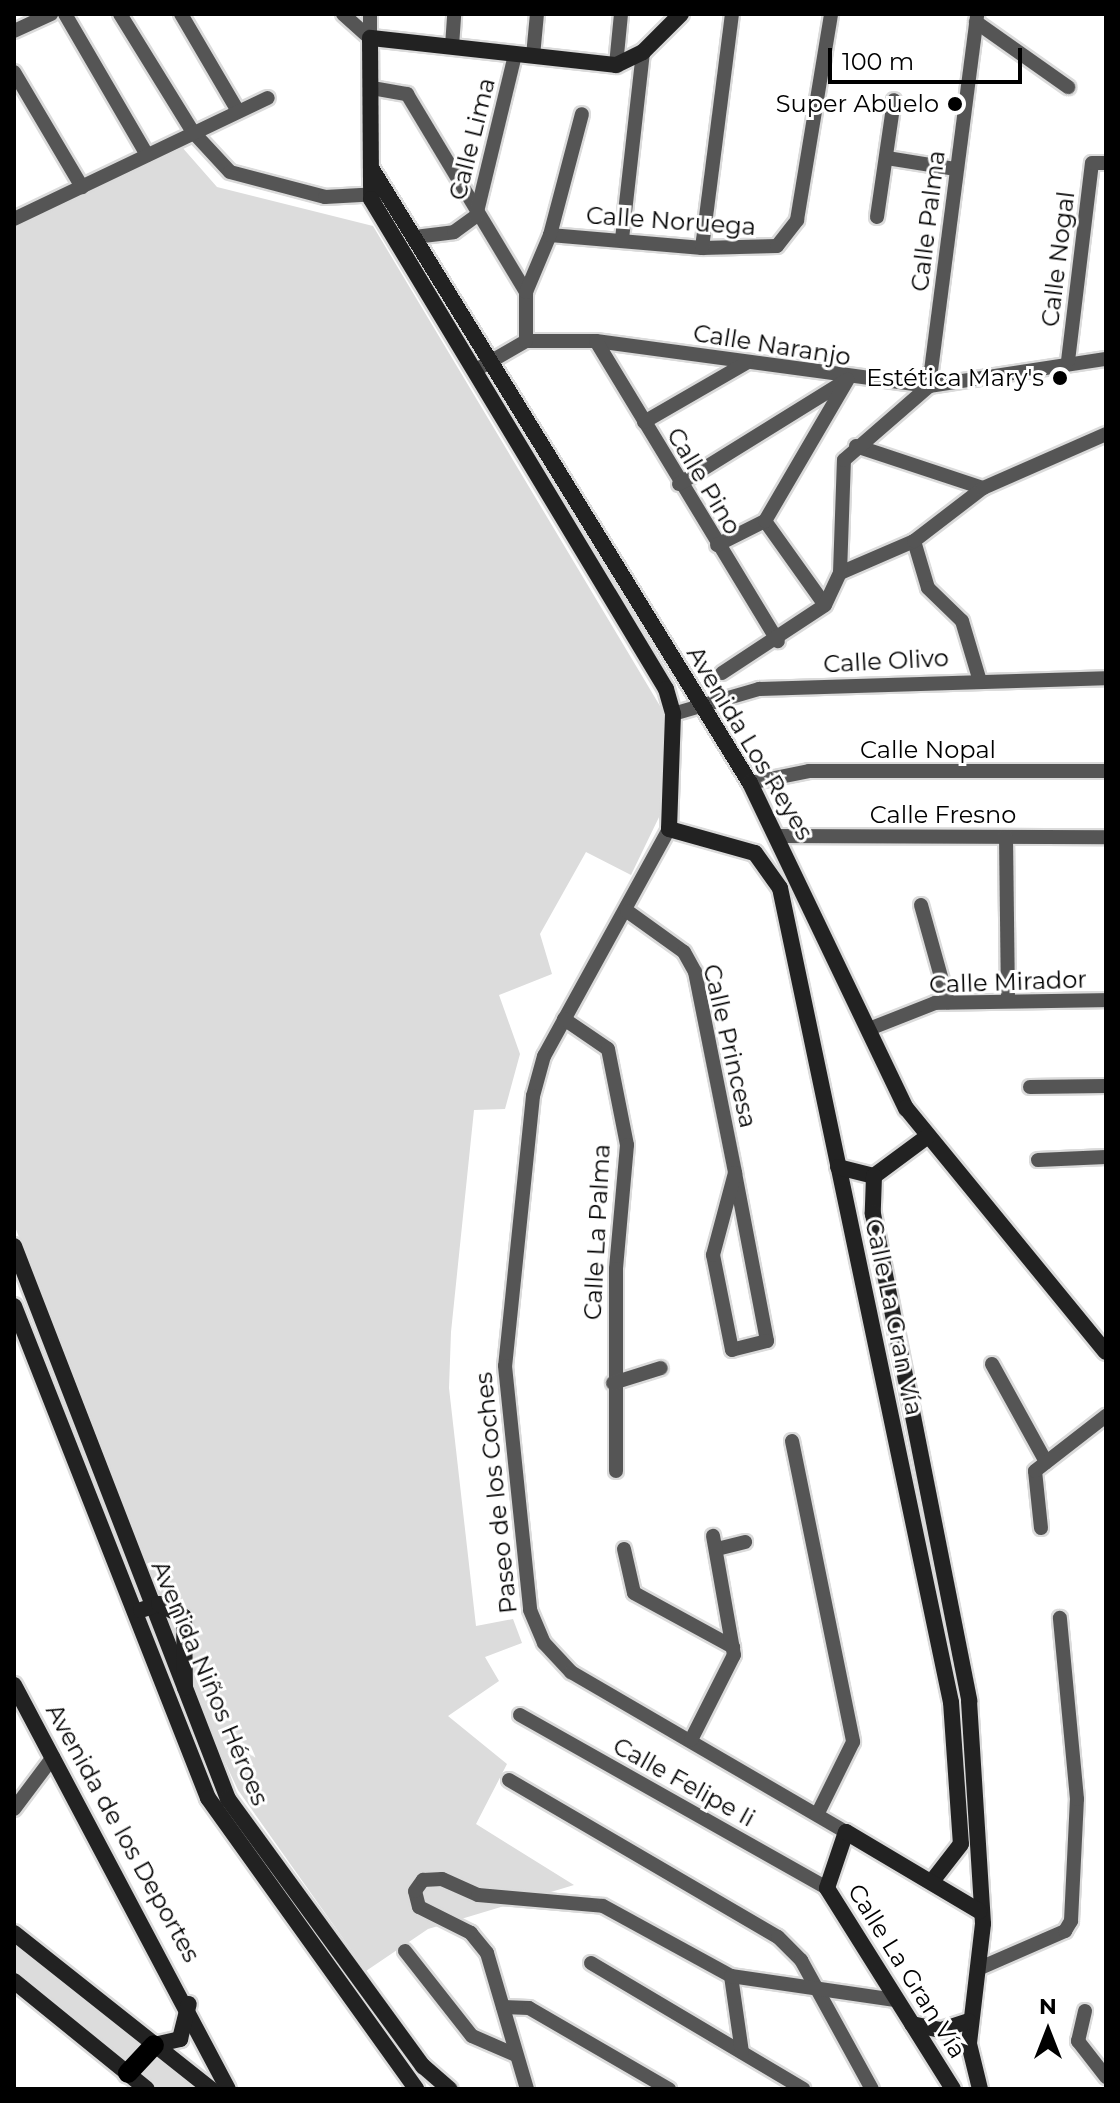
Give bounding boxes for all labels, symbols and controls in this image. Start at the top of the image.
scale bar [832,32,1026,82]
text: 100 m [842,47,914,76]
street label: Calle Lima [443,75,501,203]
place label: Super Abuelo [776,90,939,118]
marker: Super Abuelo [946,95,964,113]
street label: Calle Palma [905,149,951,293]
street label: Calle Nogal [1035,190,1081,328]
street label: Calle Noruega [585,201,757,241]
street label: Calle Naranjo [691,318,853,372]
place label: Estética Mary's [866,364,1044,392]
marker: Estética Mary's [1051,369,1069,387]
street label: Calle Pino [661,422,747,540]
street label: Avenida Los Reyes [681,641,819,845]
street label: Calle Olivo [823,643,949,679]
street label: Calle Nopal [860,736,996,764]
street label: Calle Fresno [870,801,1016,829]
street label: Calle Princesa [697,961,763,1131]
street label: Calle Mirador [929,965,1087,999]
street label: Calle La Palma [578,1143,616,1321]
street label: Calle La Gran Vía [859,1216,929,1418]
street label: Paseo de los Coches [469,1371,523,1615]
street label: Avenida Niños Héroes [145,1556,275,1810]
street label: Avenida de los Deportes [40,1699,206,1967]
street label: Calle Felipe Ii [608,1731,760,1833]
street label: Calle La Gran Vía [842,1879,972,2063]
north arrow [1008,1991,1088,2071]
text: N [1039,1993,1057,2020]

